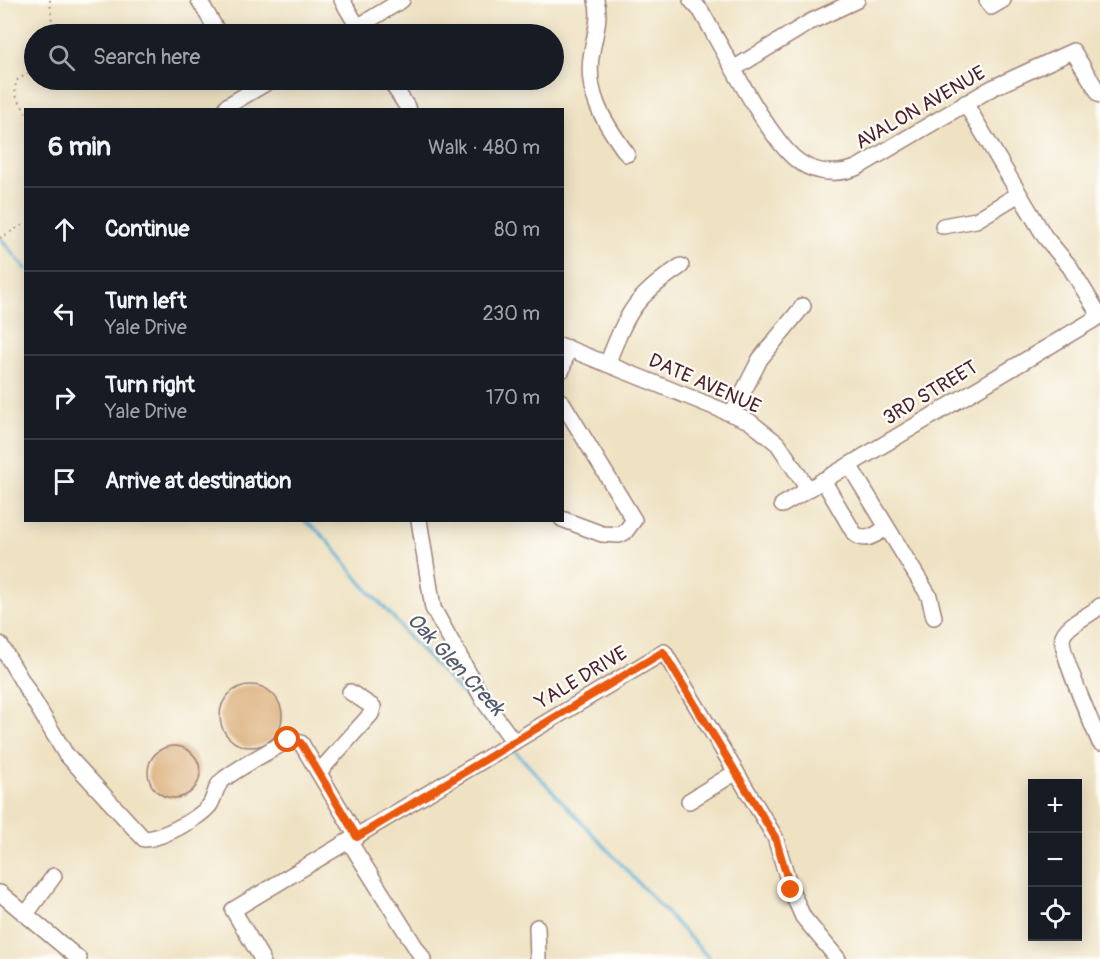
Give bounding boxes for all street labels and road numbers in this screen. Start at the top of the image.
street label: AVALON AVENUE [851,60,990,155]
street label: DATE AVENUE [645,348,765,419]
street label: 3RD STREET [878,354,982,430]
street label: YALE DRIVE [530,640,632,715]

